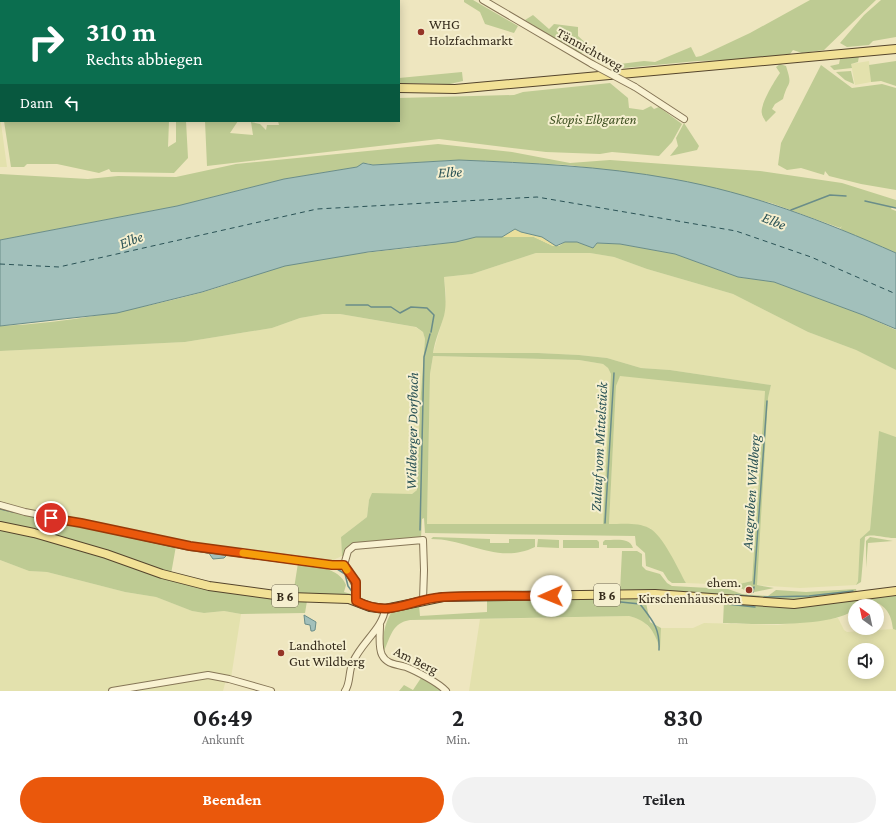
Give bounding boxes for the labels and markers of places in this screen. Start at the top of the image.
place label: WHG Holzfachmarkt [429,16,513,48]
marker: WHG Holzfachmarkt [416,27,426,37]
pin [34,501,68,535]
place label: ehem. Kirschenhäuschen [638,574,741,606]
marker: ehem. Kirschenhäuschen [744,585,754,595]
place label: Landhotel Gut Wildberg [289,637,365,669]
marker: Landhotel Gut Wildberg [276,648,286,658]

